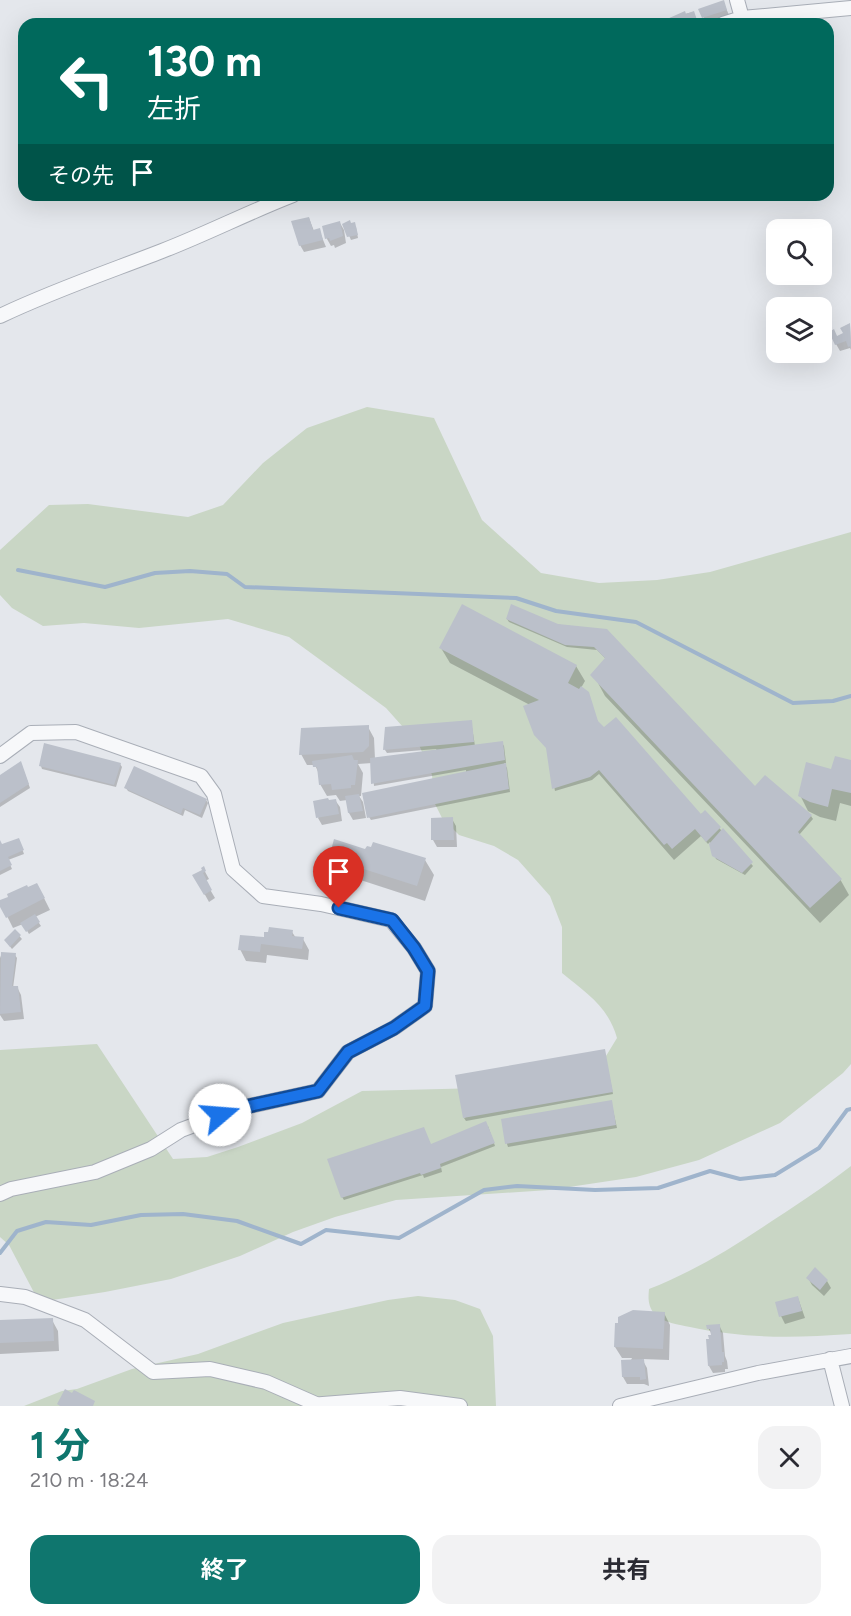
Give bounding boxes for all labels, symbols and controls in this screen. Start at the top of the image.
text: 130 m [147,36,262,87]
icon: left [48,42,126,120]
text: 左折 [147,92,201,125]
icon: arrive [126,156,159,189]
text: その先 [48,162,114,189]
map controls [766,219,832,363]
button: search [766,219,832,285]
button: layers [766,297,832,363]
pin [313,846,364,908]
icon: arrive [322,855,355,888]
position arrow [188,1083,252,1147]
text: 1 分 [30,1424,90,1467]
button: close [758,1426,821,1489]
text: 210 m · 18:24 [30,1468,148,1492]
button: 終了 [30,1535,420,1604]
button: 共有 [432,1535,821,1604]

